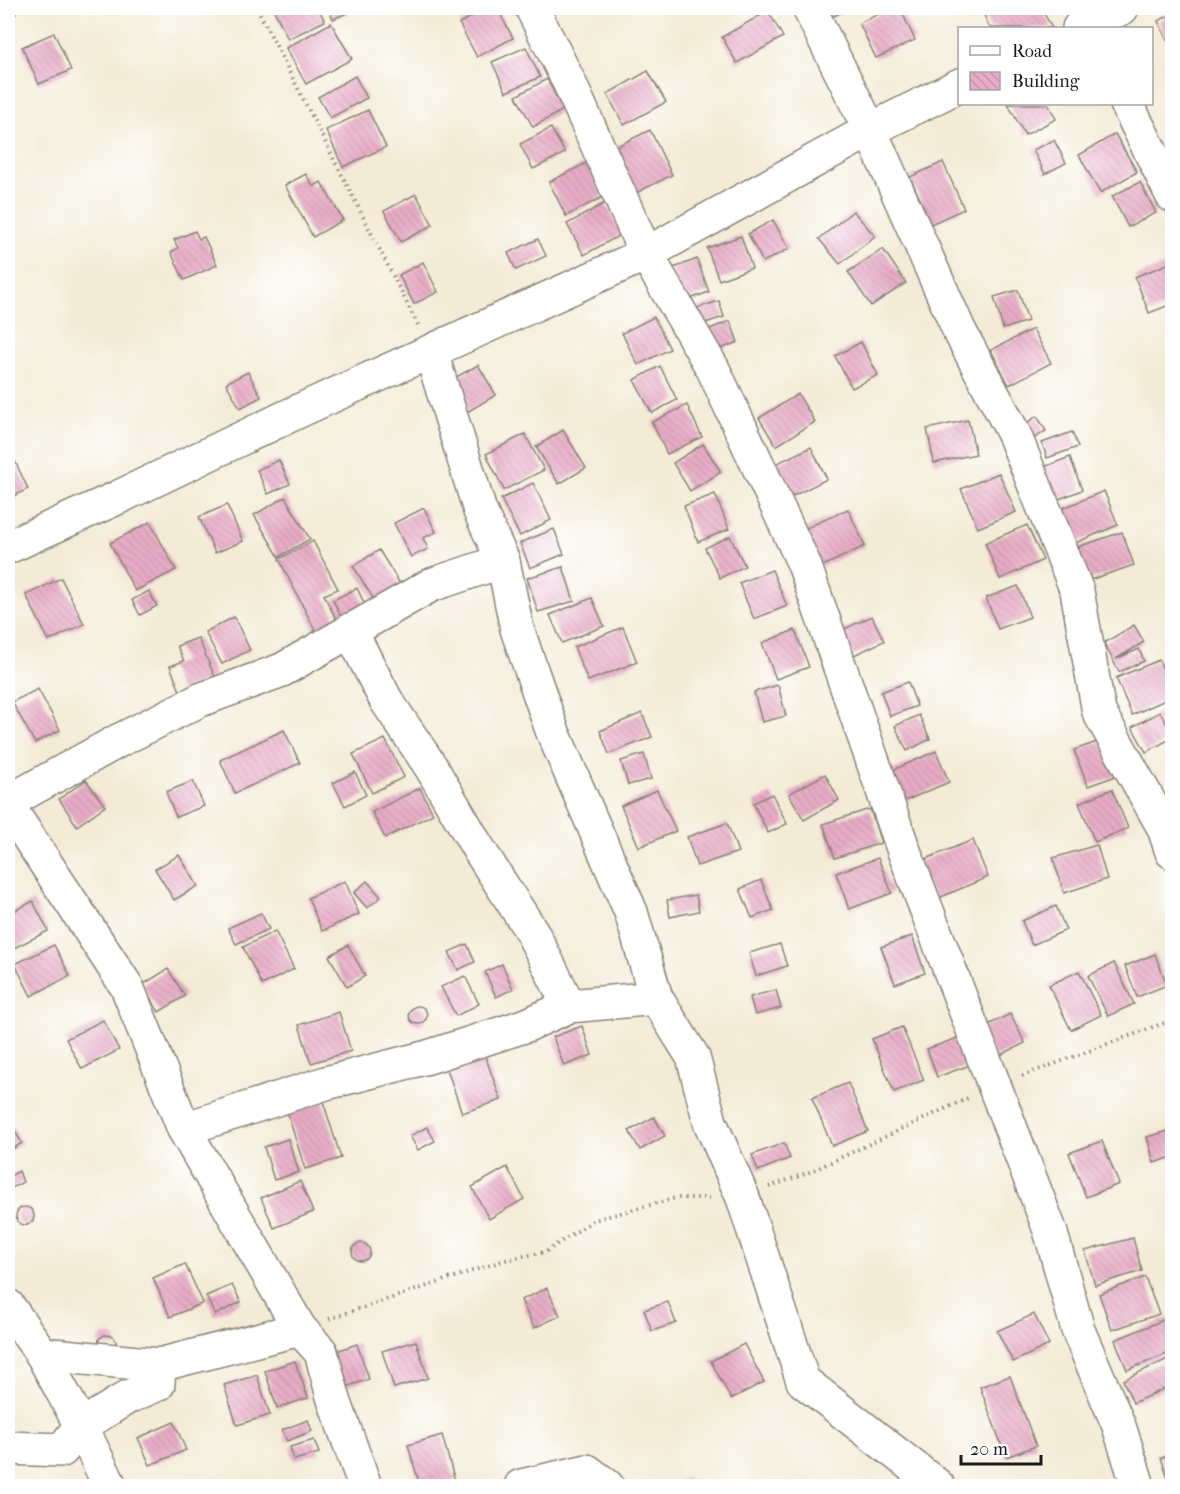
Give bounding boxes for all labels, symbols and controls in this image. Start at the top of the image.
legend [958,27,1153,105]
text: Road [1012,41,1052,62]
text: Building [1012,71,1080,92]
scale bar [961,1428,1040,1466]
text: 20 m [970,1439,1008,1460]

